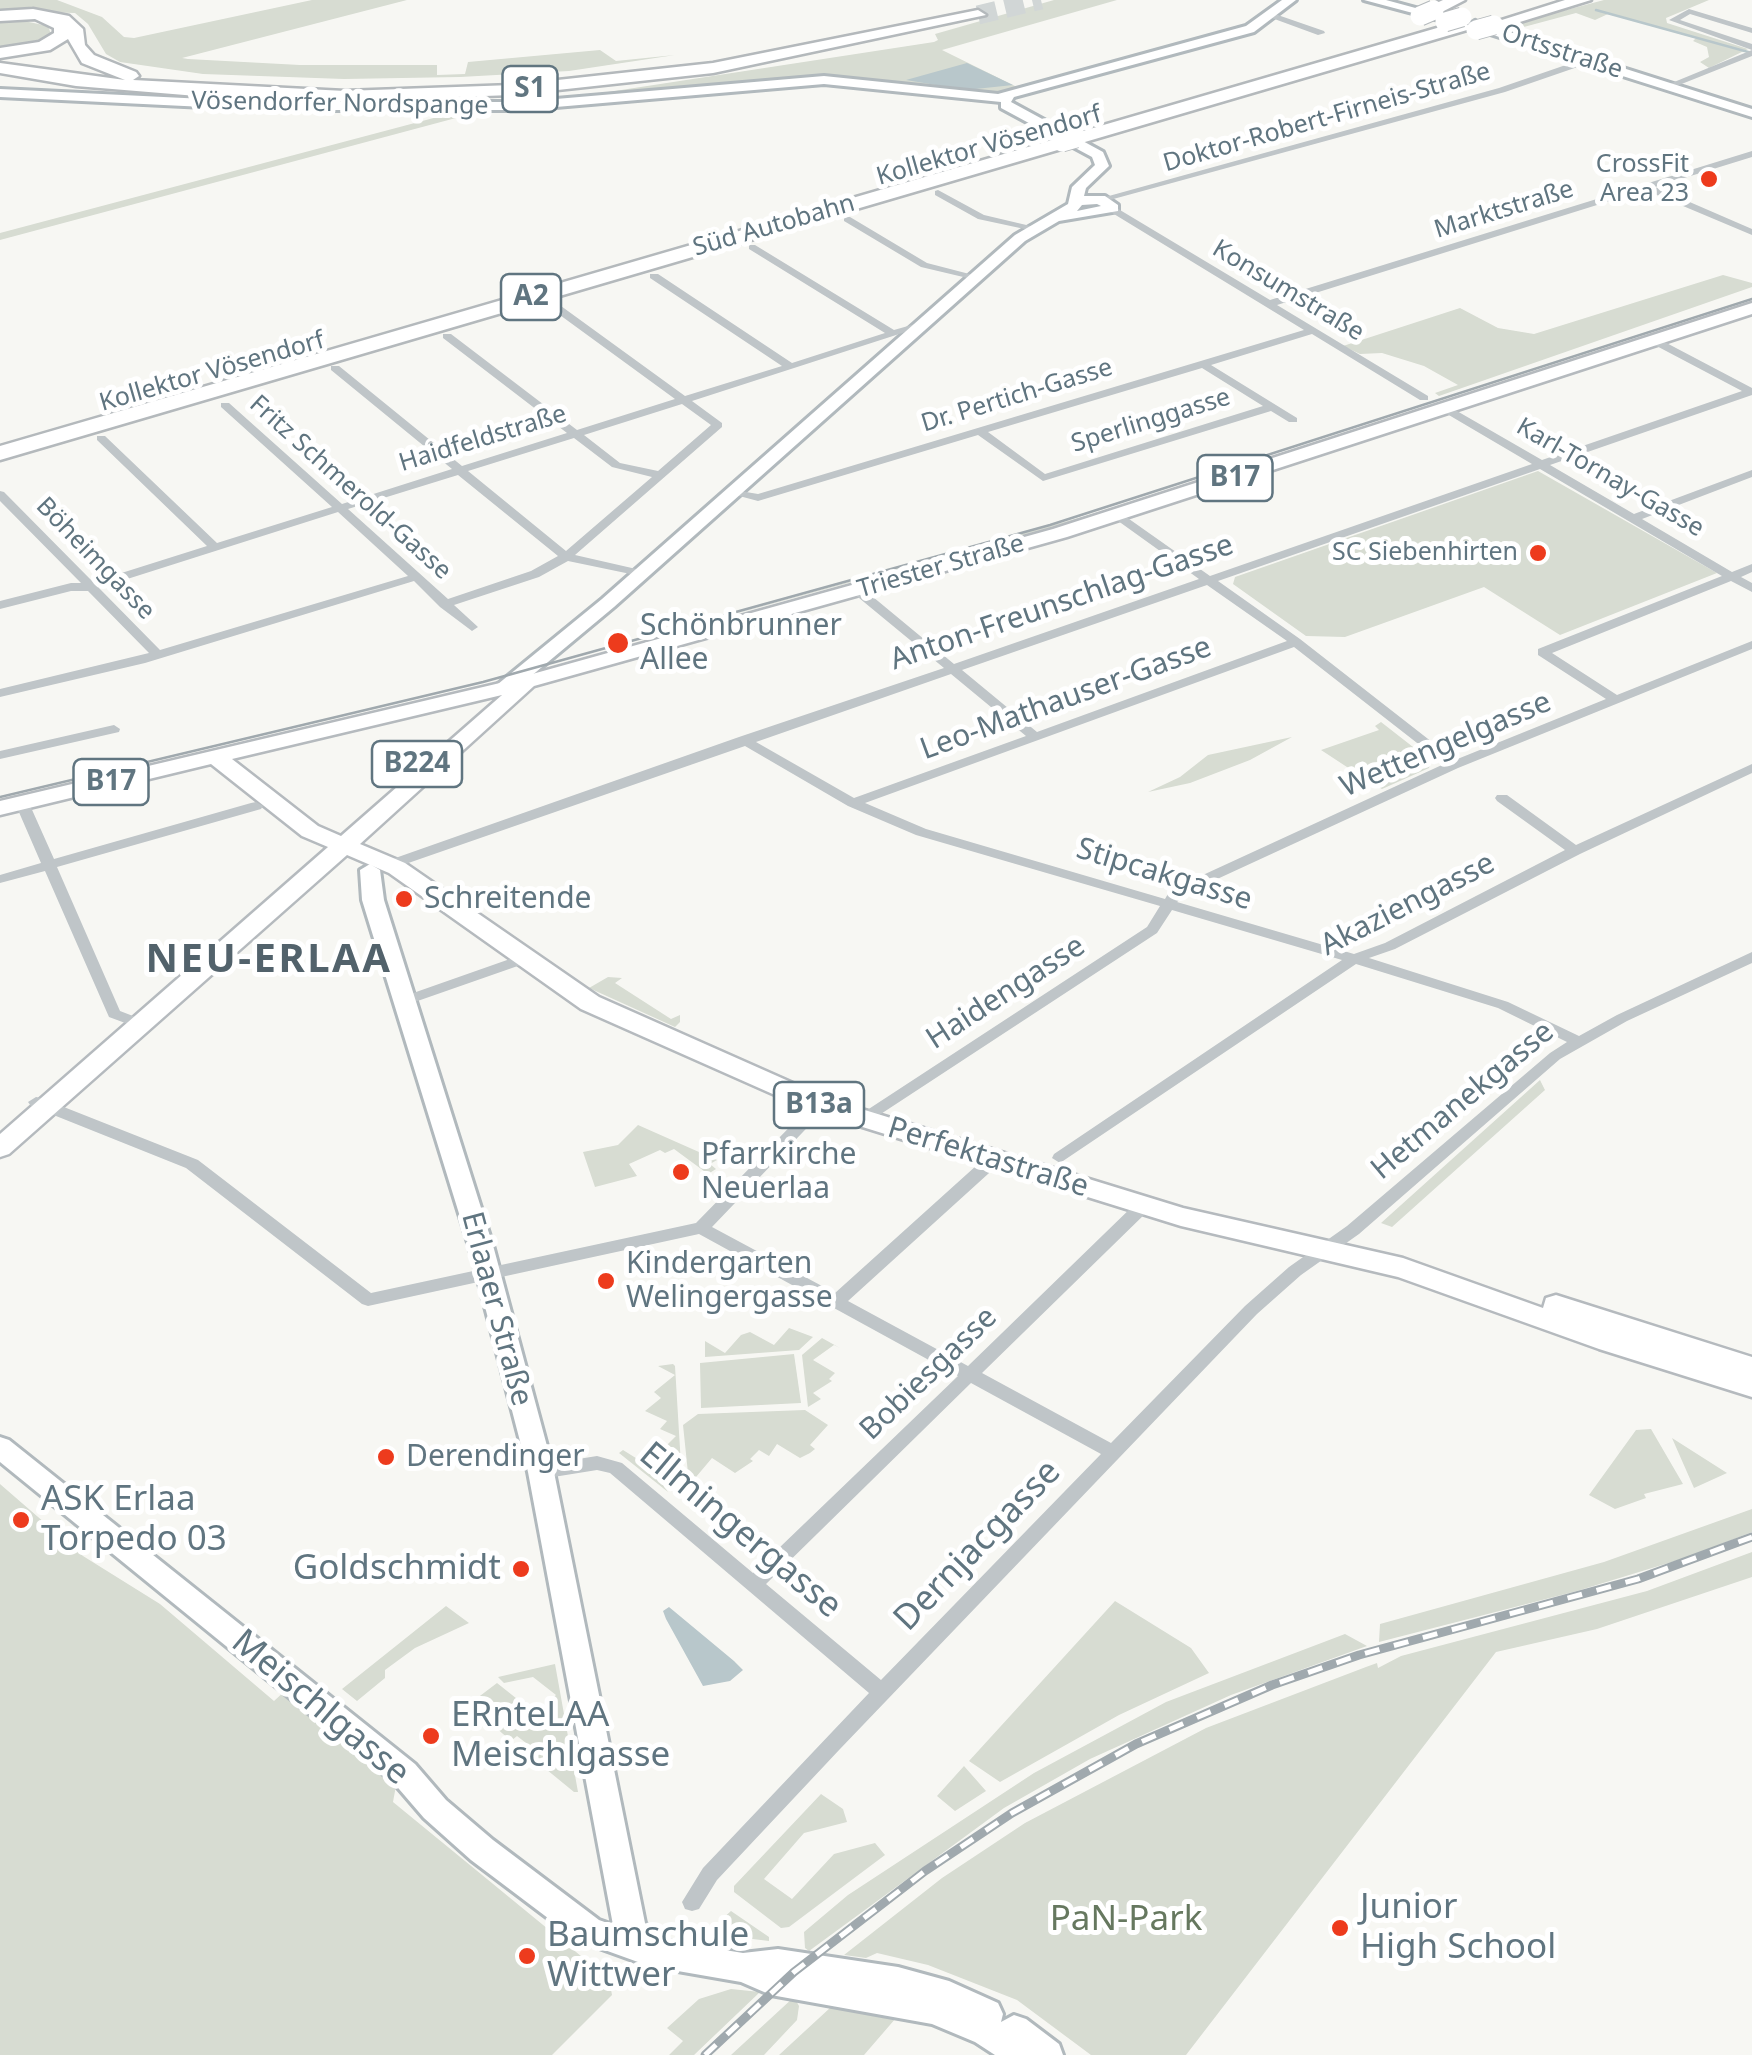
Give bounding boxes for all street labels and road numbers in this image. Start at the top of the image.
street label: Ortsstraße [1498,18,1626,86]
street label: Doktor-Robert-Firneis-Straße [1160,57,1494,179]
road number: S1 [502,66,558,112]
street label: Vösendorfer Nordspange [191,86,489,122]
street label: Kollektor Vösendorf [873,100,1105,192]
street label: Marktstraße [1431,175,1577,245]
street label: Süd Autobahn [690,189,858,263]
street label: Konsumstraße [1207,234,1369,348]
road number: A2 [501,274,561,320]
street label: Kollektor Vösendorf [96,326,328,418]
street label: Dr. Pertich-Gasse [918,353,1116,439]
street label: Sperlinggasse [1068,383,1234,459]
street label: Fritz Schmerold-Gasse [243,390,457,586]
street label: Haidfeldstraße [396,399,570,479]
street label: Karl-Tornay-Gasse [1511,412,1709,544]
road number: B17 [1198,455,1272,501]
street label: Böheimgasse [29,492,161,626]
street label: Anton-Freunschlag-Gasse [886,527,1238,679]
street label: Triester Straße [854,529,1028,605]
street label: Leo-Mathauser-Gasse [916,630,1216,768]
street label: Wettengelgasse [1335,684,1557,806]
road number: B224 [372,741,462,787]
road number: B17 [74,759,148,805]
street label: Stipcakgasse [1072,831,1256,919]
street label: Akaziengasse [1315,846,1501,964]
street label: Haidengasse [920,928,1092,1058]
street label: Hetmanekgasse [1364,1014,1562,1188]
road number: B13a [774,1082,864,1128]
street label: Perfektastraße [883,1110,1093,1206]
street label: Erlaaer Straße [453,1208,539,1410]
street label: Bobiesgasse [853,1300,1005,1448]
street label: Ellmingergasse [630,1434,850,1628]
street label: Dernjacgasse [886,1452,1070,1640]
street label: Meischlgasse [223,1621,417,1795]

